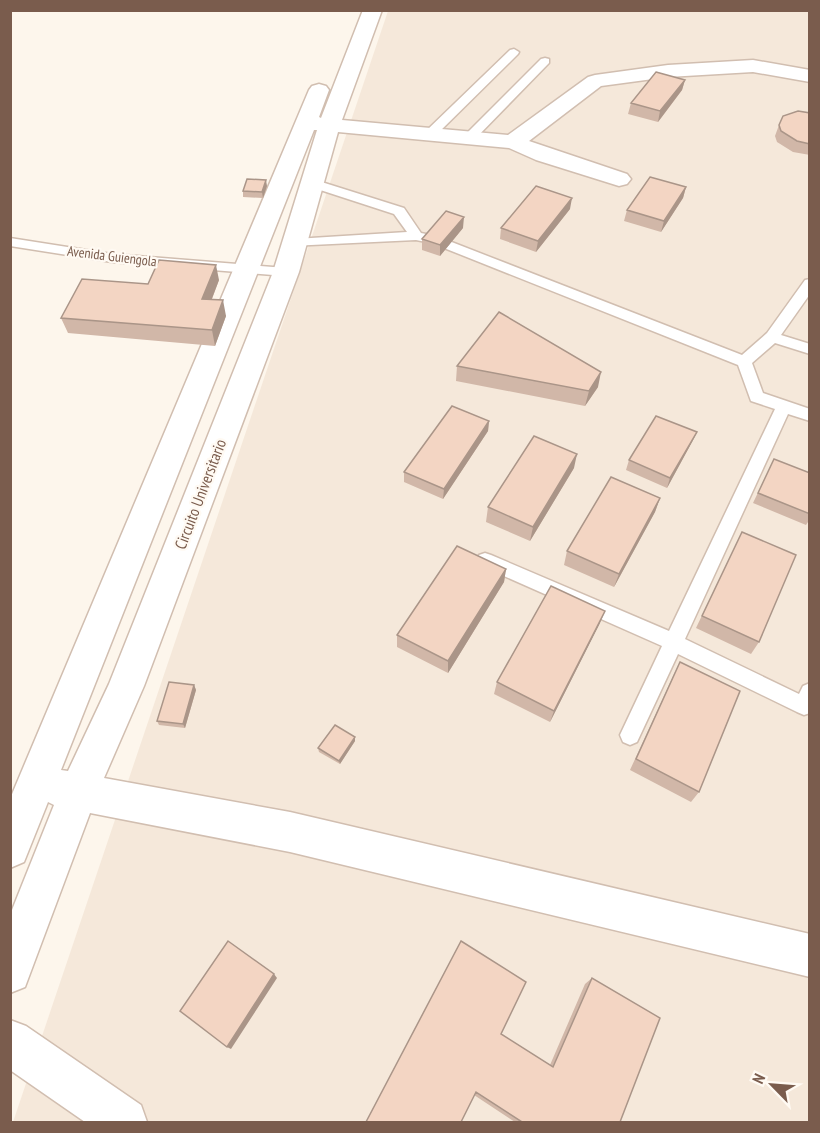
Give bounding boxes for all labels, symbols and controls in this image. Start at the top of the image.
street label: Avenida Guiengola [66,242,158,270]
street label: Circuito Universitario [170,436,230,552]
north arrow [742,1055,802,1115]
text: N [748,1071,769,1087]

